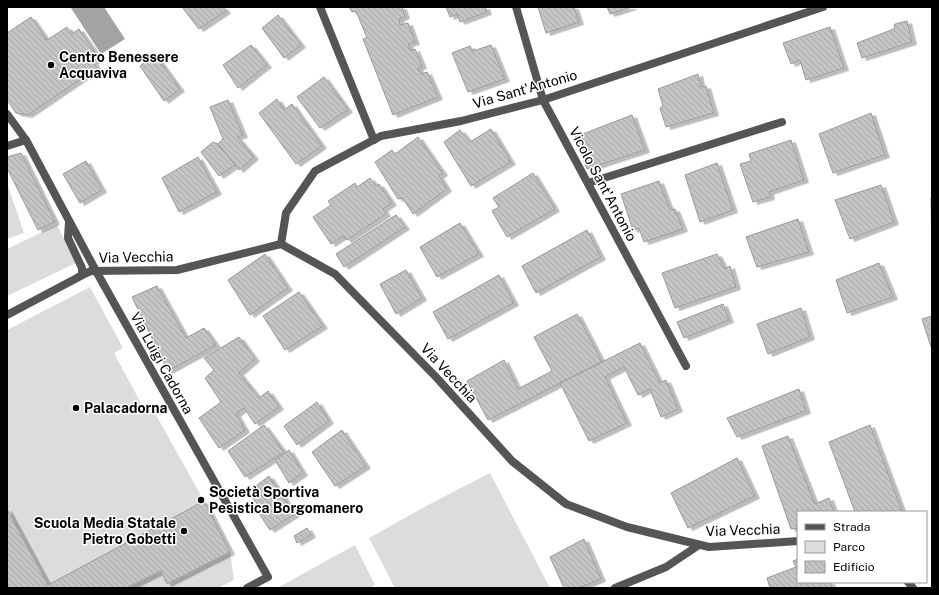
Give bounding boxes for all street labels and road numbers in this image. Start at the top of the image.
street label: Via Sant'Antonio [471,66,579,112]
street label: Vicolo Sant'Antonio [566,124,640,244]
street label: Via Vecchia [98,248,174,266]
street label: Via Luigi Cadorna [127,309,197,417]
street label: Via Vecchia [418,340,480,406]
street label: Via Vecchia [705,521,781,539]

